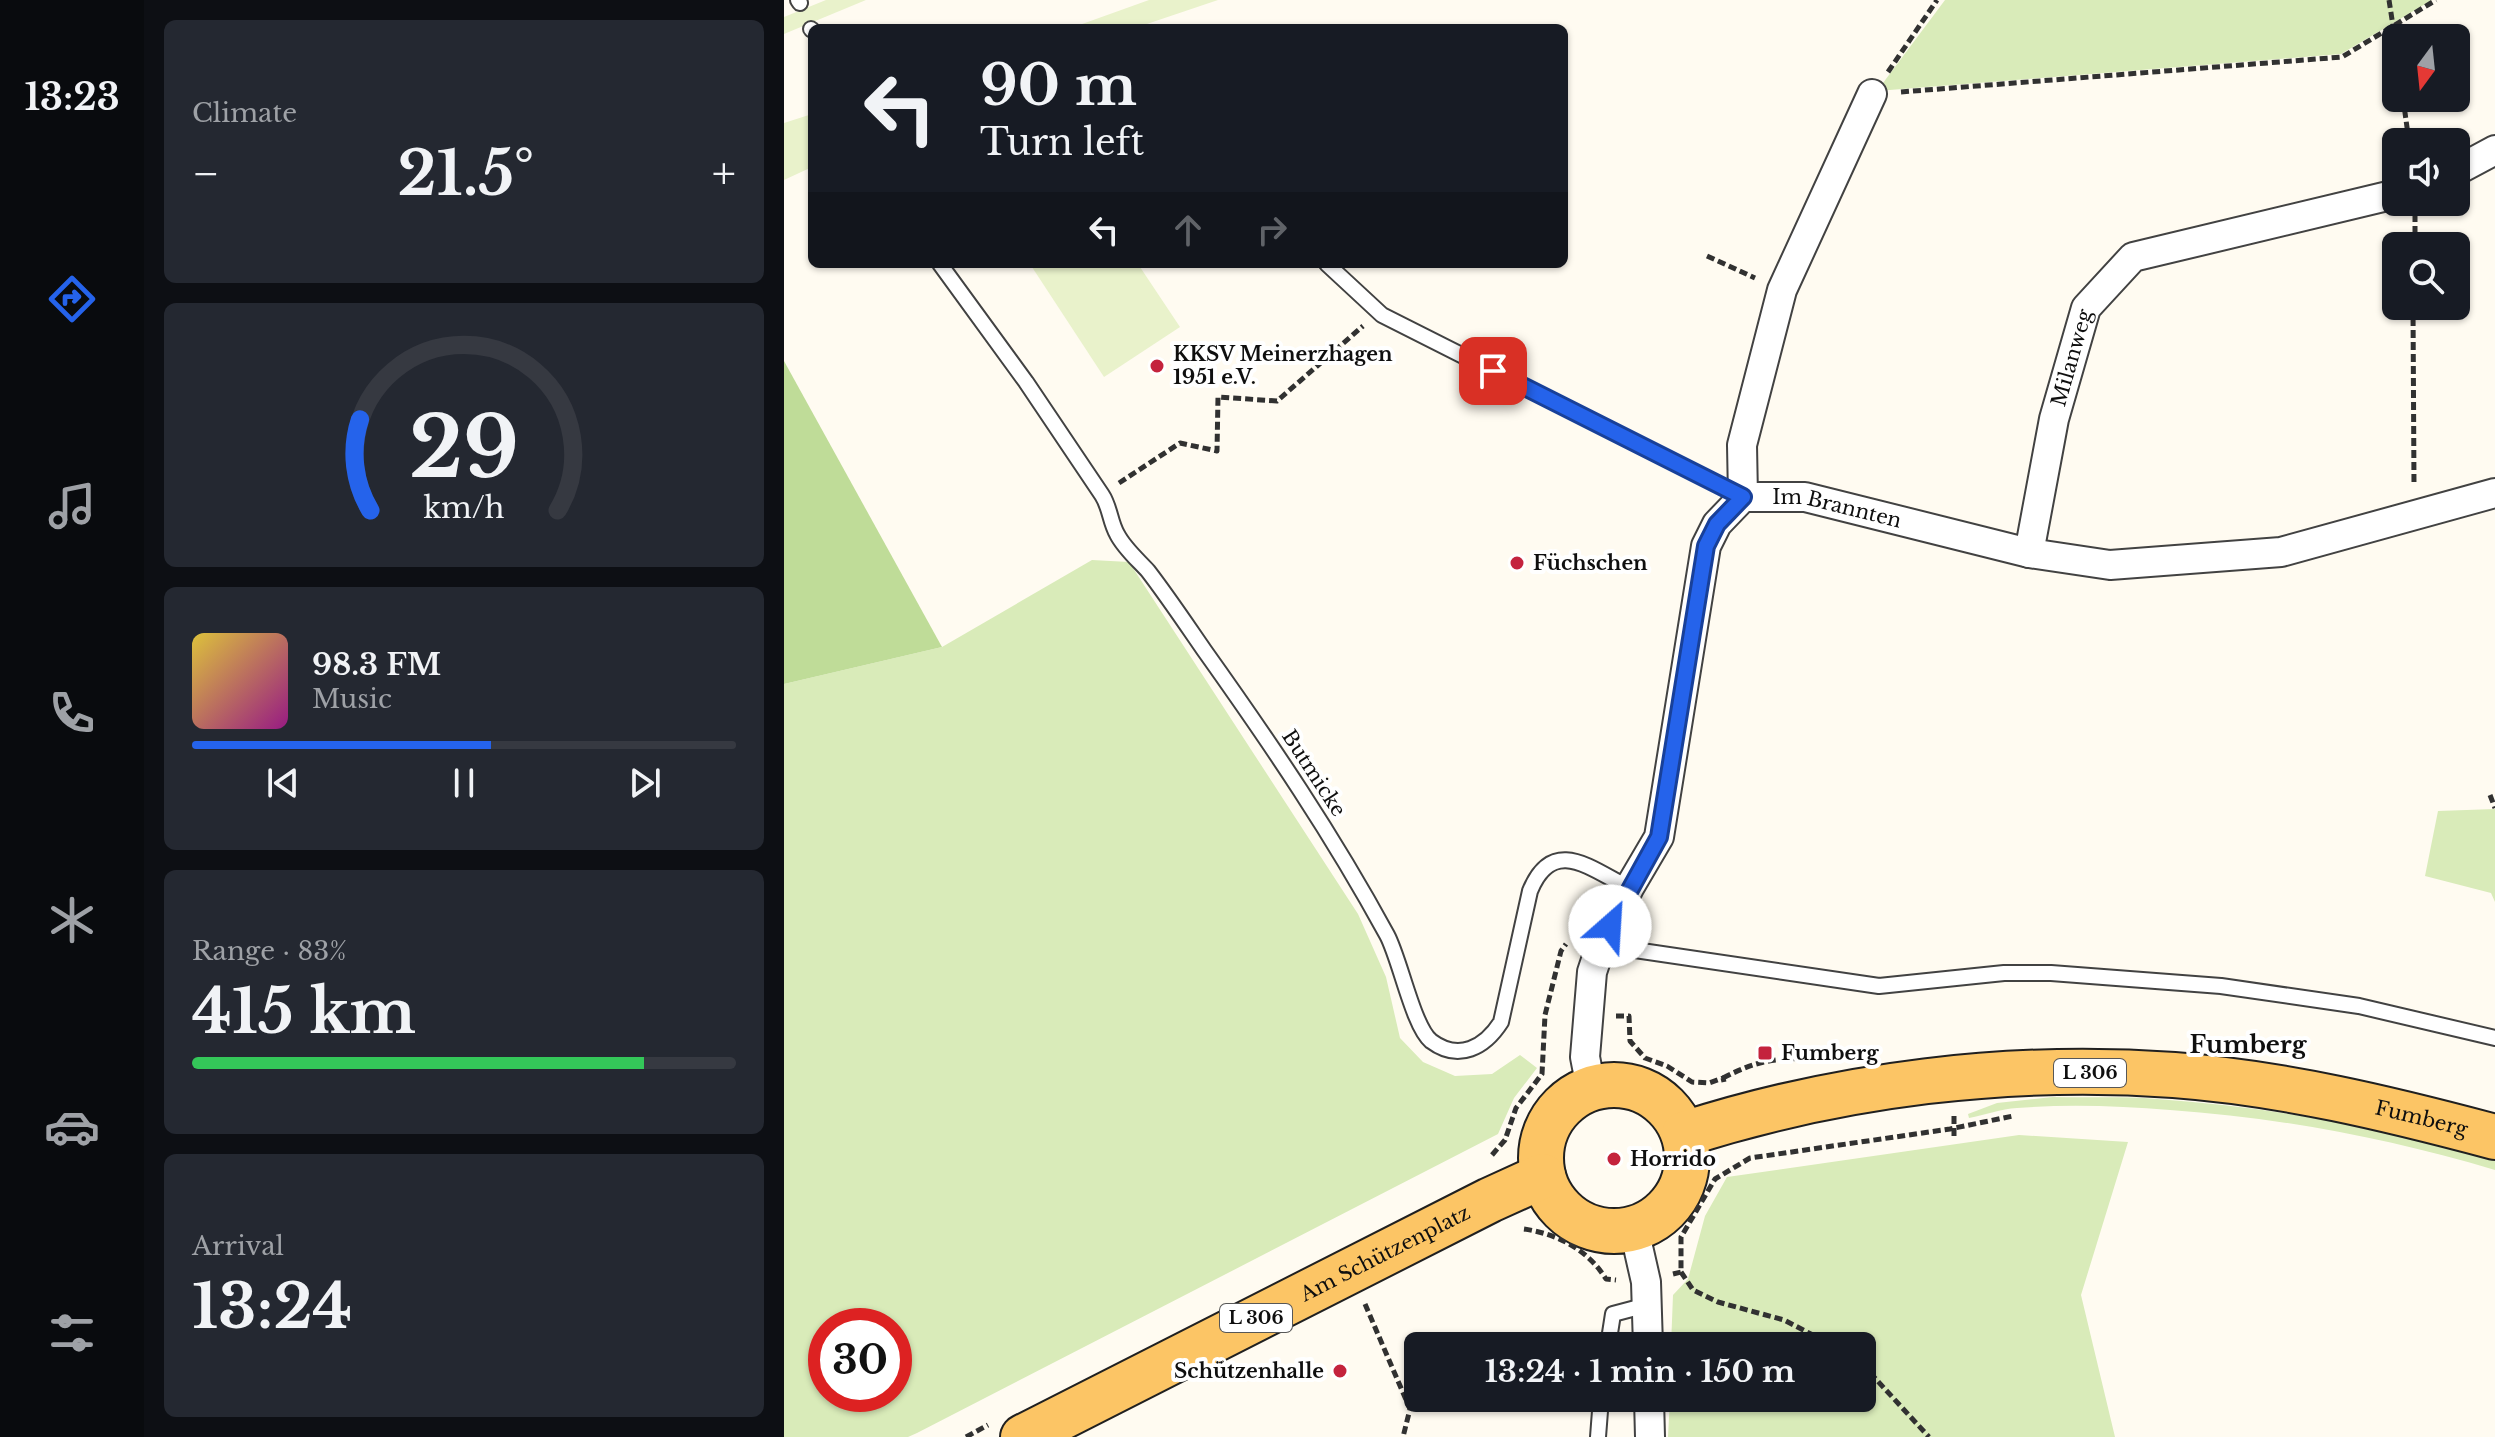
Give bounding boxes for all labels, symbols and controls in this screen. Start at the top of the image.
north arrow [2382,24,2470,112]
map controls [2382,24,2470,320]
text: 90 m [980,51,1137,120]
icon: left [848,56,952,160]
text: 13:23 [24,75,120,120]
text: Climate [192,97,297,129]
text: Turn left [980,120,1144,165]
button: sound [2382,128,2470,216]
text: 21.5° [398,137,534,211]
text: − [192,146,220,201]
text: + [712,146,736,201]
icon: left [1082,208,1126,252]
icon: ahead [1166,208,1210,252]
icon: right [1250,208,1294,252]
button: search [2382,232,2470,320]
icon: directions [44,271,100,327]
street label: Milanweg [2046,306,2097,409]
pin [1459,337,1527,405]
place label: KKSV Meinerzhagen 1951 e.V. [1173,342,1393,389]
icon: arrive [1471,349,1515,393]
marker: KKSV Meinerzhagen 1951 e.V. [1148,357,1166,375]
text: 29 [409,396,519,499]
icon: music [44,478,100,534]
street label: Im Brannten [1772,485,1904,533]
text: km/h [423,490,505,526]
place label: Füchschen [1533,551,1648,575]
marker: Füchschen [1508,554,1526,572]
text: 98.3 FM [312,646,441,683]
text: Music [312,683,392,715]
icon: phone [44,685,100,741]
street label: Butmicke [1277,725,1351,821]
icon: previous [261,761,305,805]
icon: pause [442,761,486,805]
icon: next [623,761,667,805]
position arrow [1568,884,1652,968]
icon: climate [44,892,100,948]
text: Range · 83% [192,935,347,967]
text: 415 km [192,975,416,1049]
district label: Fumberg [2190,1030,2308,1059]
place label: Fumberg [1781,1041,1879,1065]
marker: Fumberg [1756,1044,1774,1062]
road number: L 306 [2054,1059,2126,1087]
street label: Fumberg [2373,1095,2471,1142]
icon: car [44,1099,100,1155]
place label: Horrido [1630,1147,1716,1171]
marker: Horrido [1605,1150,1623,1168]
street label: Am Schützenplatz [1295,1200,1474,1307]
text: Arrival [192,1230,284,1262]
text: 13:24 [192,1270,352,1344]
road number: L 306 [1220,1304,1292,1332]
icon: filters [44,1305,100,1361]
speed limit sign: 30 [808,1308,912,1412]
text: 13:24 · 1 min · 150 m [1485,1353,1795,1390]
place label: Schützenhalle [1174,1359,1324,1383]
marker: Schützenhalle [1331,1362,1349,1380]

